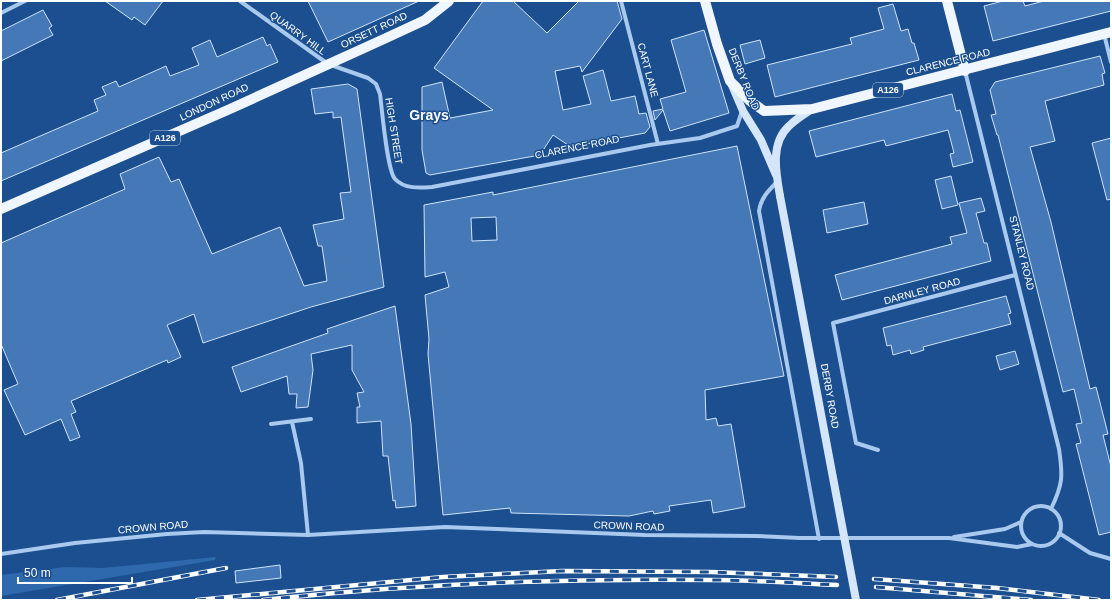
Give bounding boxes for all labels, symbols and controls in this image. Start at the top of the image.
street label: QUARRY HILL [268,9,328,57]
street label: ORSETT ROAD [339,10,409,50]
street label: CART LANE [635,42,661,99]
street label: DERBY ROAD [727,46,761,112]
street label: CLARENCE ROAD [905,46,991,78]
street label: LONDON ROAD [178,81,250,123]
road number: A126 [873,83,903,97]
street label: HIGH STREET [383,97,405,165]
district label: Grays [409,107,449,123]
road number: A126 [150,131,180,145]
street label: CLARENCE ROAD [534,133,620,161]
street label: STANLEY ROAD [1007,215,1037,291]
street label: DARNLEY ROAD [883,275,961,307]
street label: DERBY ROAD [819,363,841,429]
street label: CROWN ROAD [117,518,189,536]
street label: CROWN ROAD [594,519,664,533]
scale bar [18,559,132,585]
text: 50 m [24,566,51,580]

